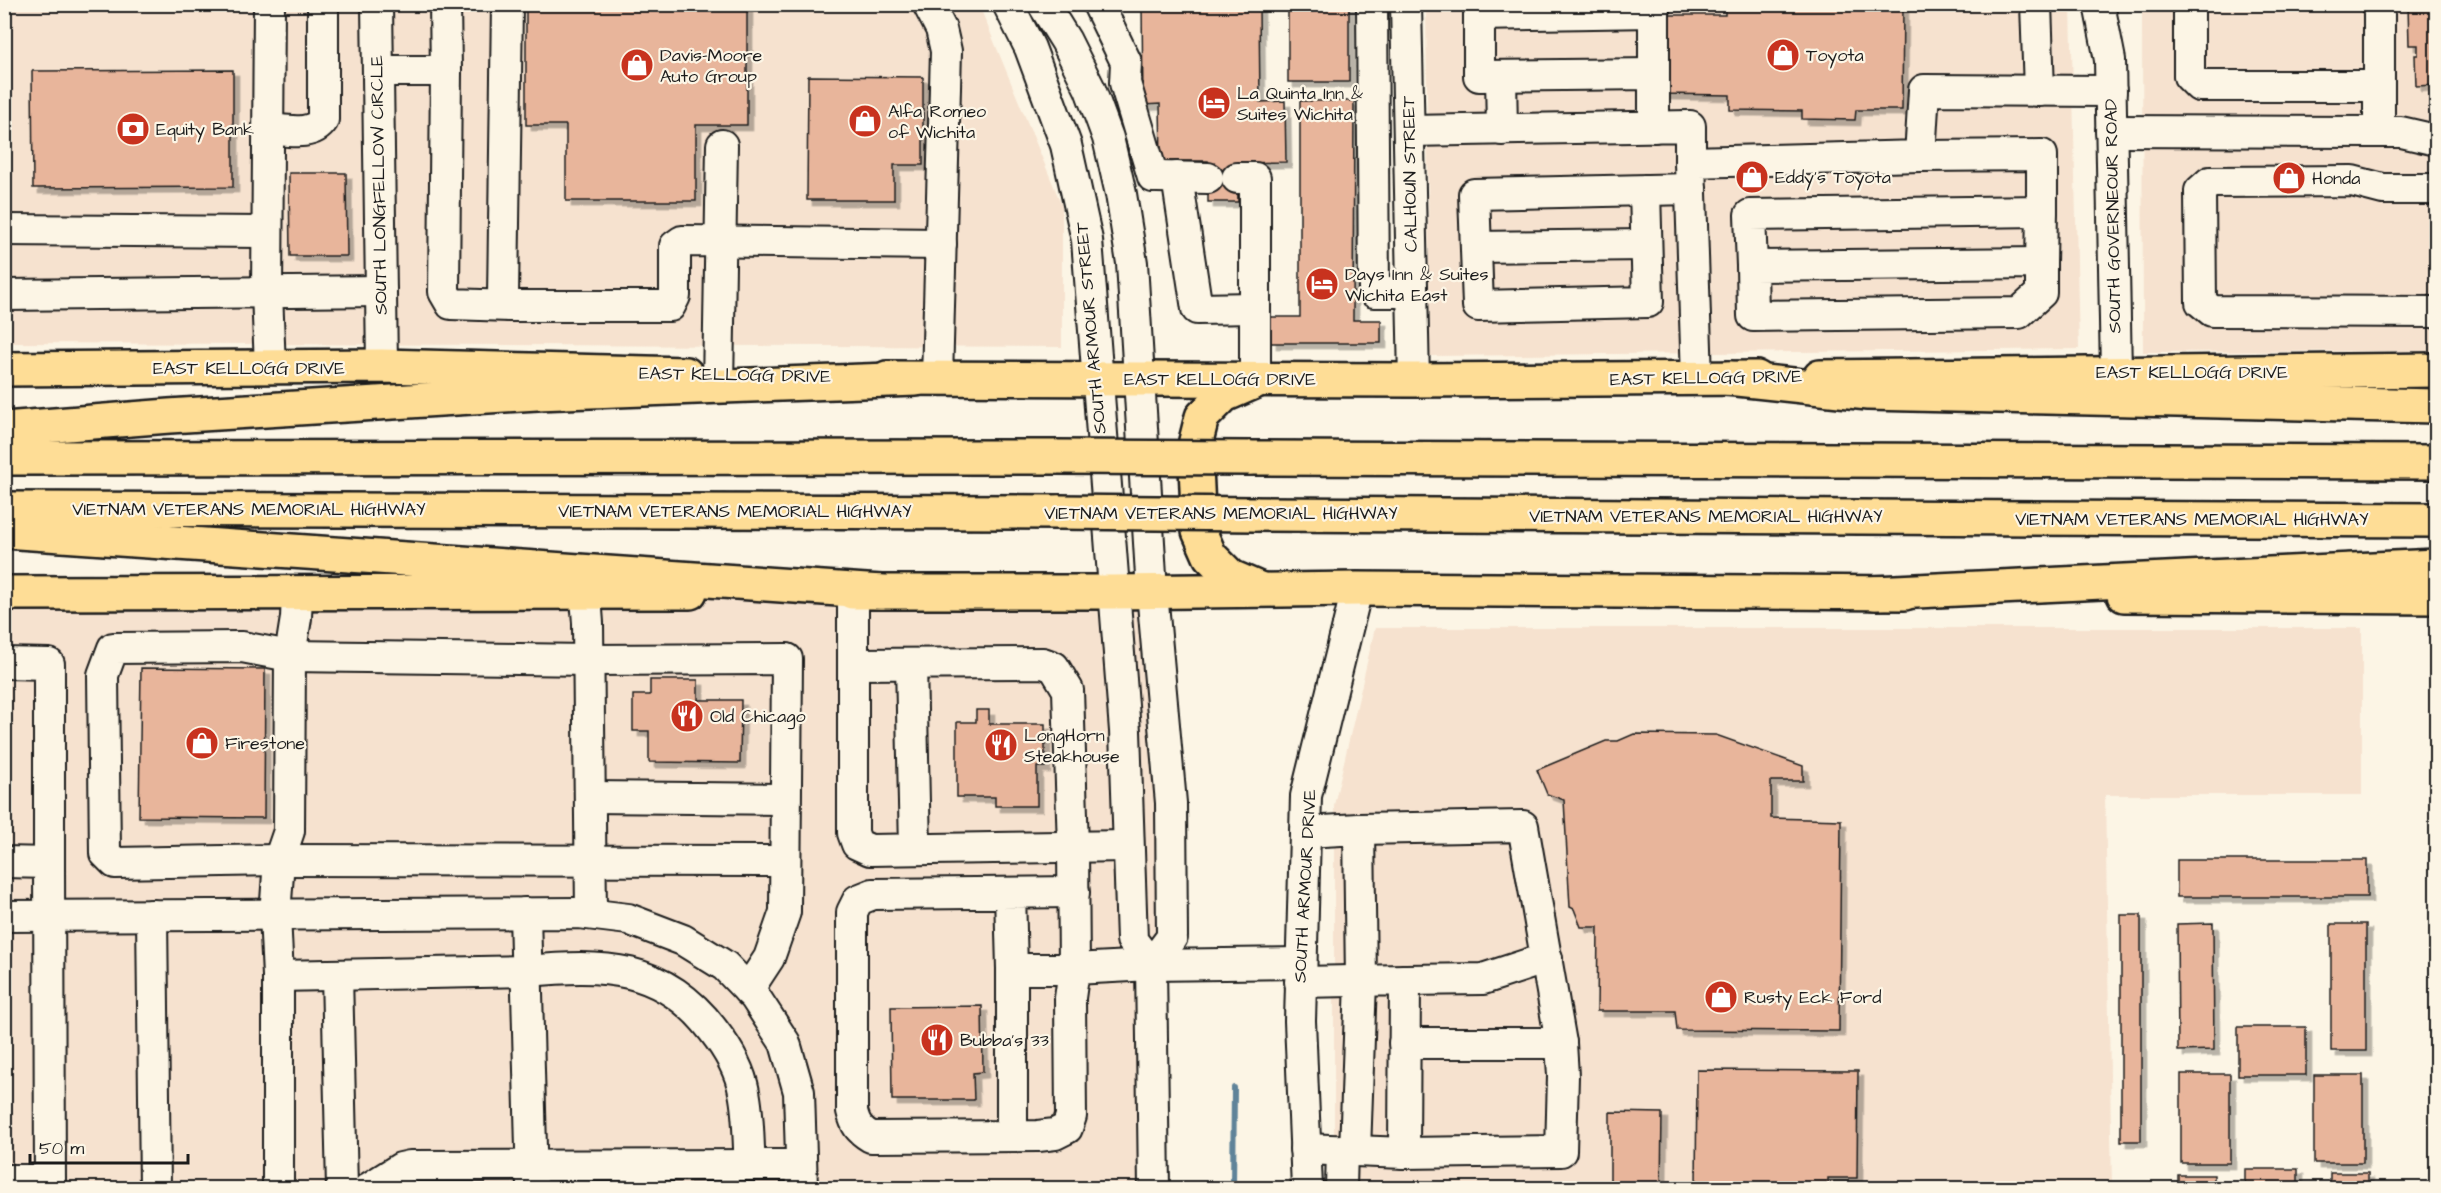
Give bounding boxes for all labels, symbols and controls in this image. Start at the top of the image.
shop icon: Toyota [1765,37,1801,73]
place label: Davis-Moore Auto Group [660,43,763,89]
place label: Toyota [1806,43,1864,69]
shop icon: Davis-Moore Auto Group [619,47,655,83]
street label: SOUTH LONGFELLOW CIRCLE [364,55,394,315]
place label: La Quinta Inn & Suites Wichita [1237,81,1363,127]
hotel icon: La Quinta Inn & Suites Wichita [1196,85,1232,121]
street label: CALHOUN STREET [1396,95,1424,252]
street label: SOUTH GOVERNEOUR ROAD [2098,98,2128,333]
place label: Alfa Romeo of Wichita [888,99,986,145]
shop icon: Alfa Romeo of Wichita [847,103,883,139]
bank icon: Equity Bank [115,111,151,147]
place label: Equity Bank [156,117,254,143]
shop icon: Eddy's Toyota [1734,159,1770,195]
shop icon: Honda [2271,160,2307,196]
place label: Eddy's Toyota [1775,165,1891,191]
place label: Honda [2312,166,2360,191]
street label: SOUTH ARMOUR STREET [1069,220,1113,435]
place label: Days Inn & Suites Wichita East [1345,262,1489,308]
hotel icon: Days Inn & Suites Wichita East [1304,266,1340,302]
street label: EAST KELLOGG DRIVE [153,356,345,381]
street label: EAST KELLOGG DRIVE [2096,360,2288,385]
street label: EAST KELLOGG DRIVE [639,361,832,389]
street label: EAST KELLOGG DRIVE [1610,364,1803,392]
street label: EAST KELLOGG DRIVE [1124,367,1316,392]
street label: VIETNAM VETERANS MEMORIAL HIGHWAY [72,497,426,522]
street label: VIETNAM VETERANS MEMORIAL HIGHWAY [558,499,912,524]
street label: VIETNAM VETERANS MEMORIAL HIGHWAY [1044,501,1398,526]
street label: VIETNAM VETERANS MEMORIAL HIGHWAY [1529,504,1883,529]
street label: VIETNAM VETERANS MEMORIAL HIGHWAY [2015,507,2369,532]
restaurant icon: Old Chicago [669,698,705,734]
place label: Old Chicago [710,704,806,730]
place label: LongHorn Steakhouse [1024,723,1120,769]
shop icon: Firestone [184,725,220,761]
restaurant icon: LongHorn Steakhouse [983,727,1019,763]
place label: Firestone [225,731,305,756]
street label: SOUTH ARMOUR DRIVE [1287,788,1323,983]
shop icon: Rusty Eck Ford [1703,979,1739,1015]
place label: Rusty Eck Ford [1744,985,1881,1011]
restaurant icon: Bubba's 33 [919,1022,955,1058]
place label: Bubba's 33 [960,1028,1049,1053]
scale bar [30,1127,188,1165]
text: 50 m [39,1136,84,1161]

